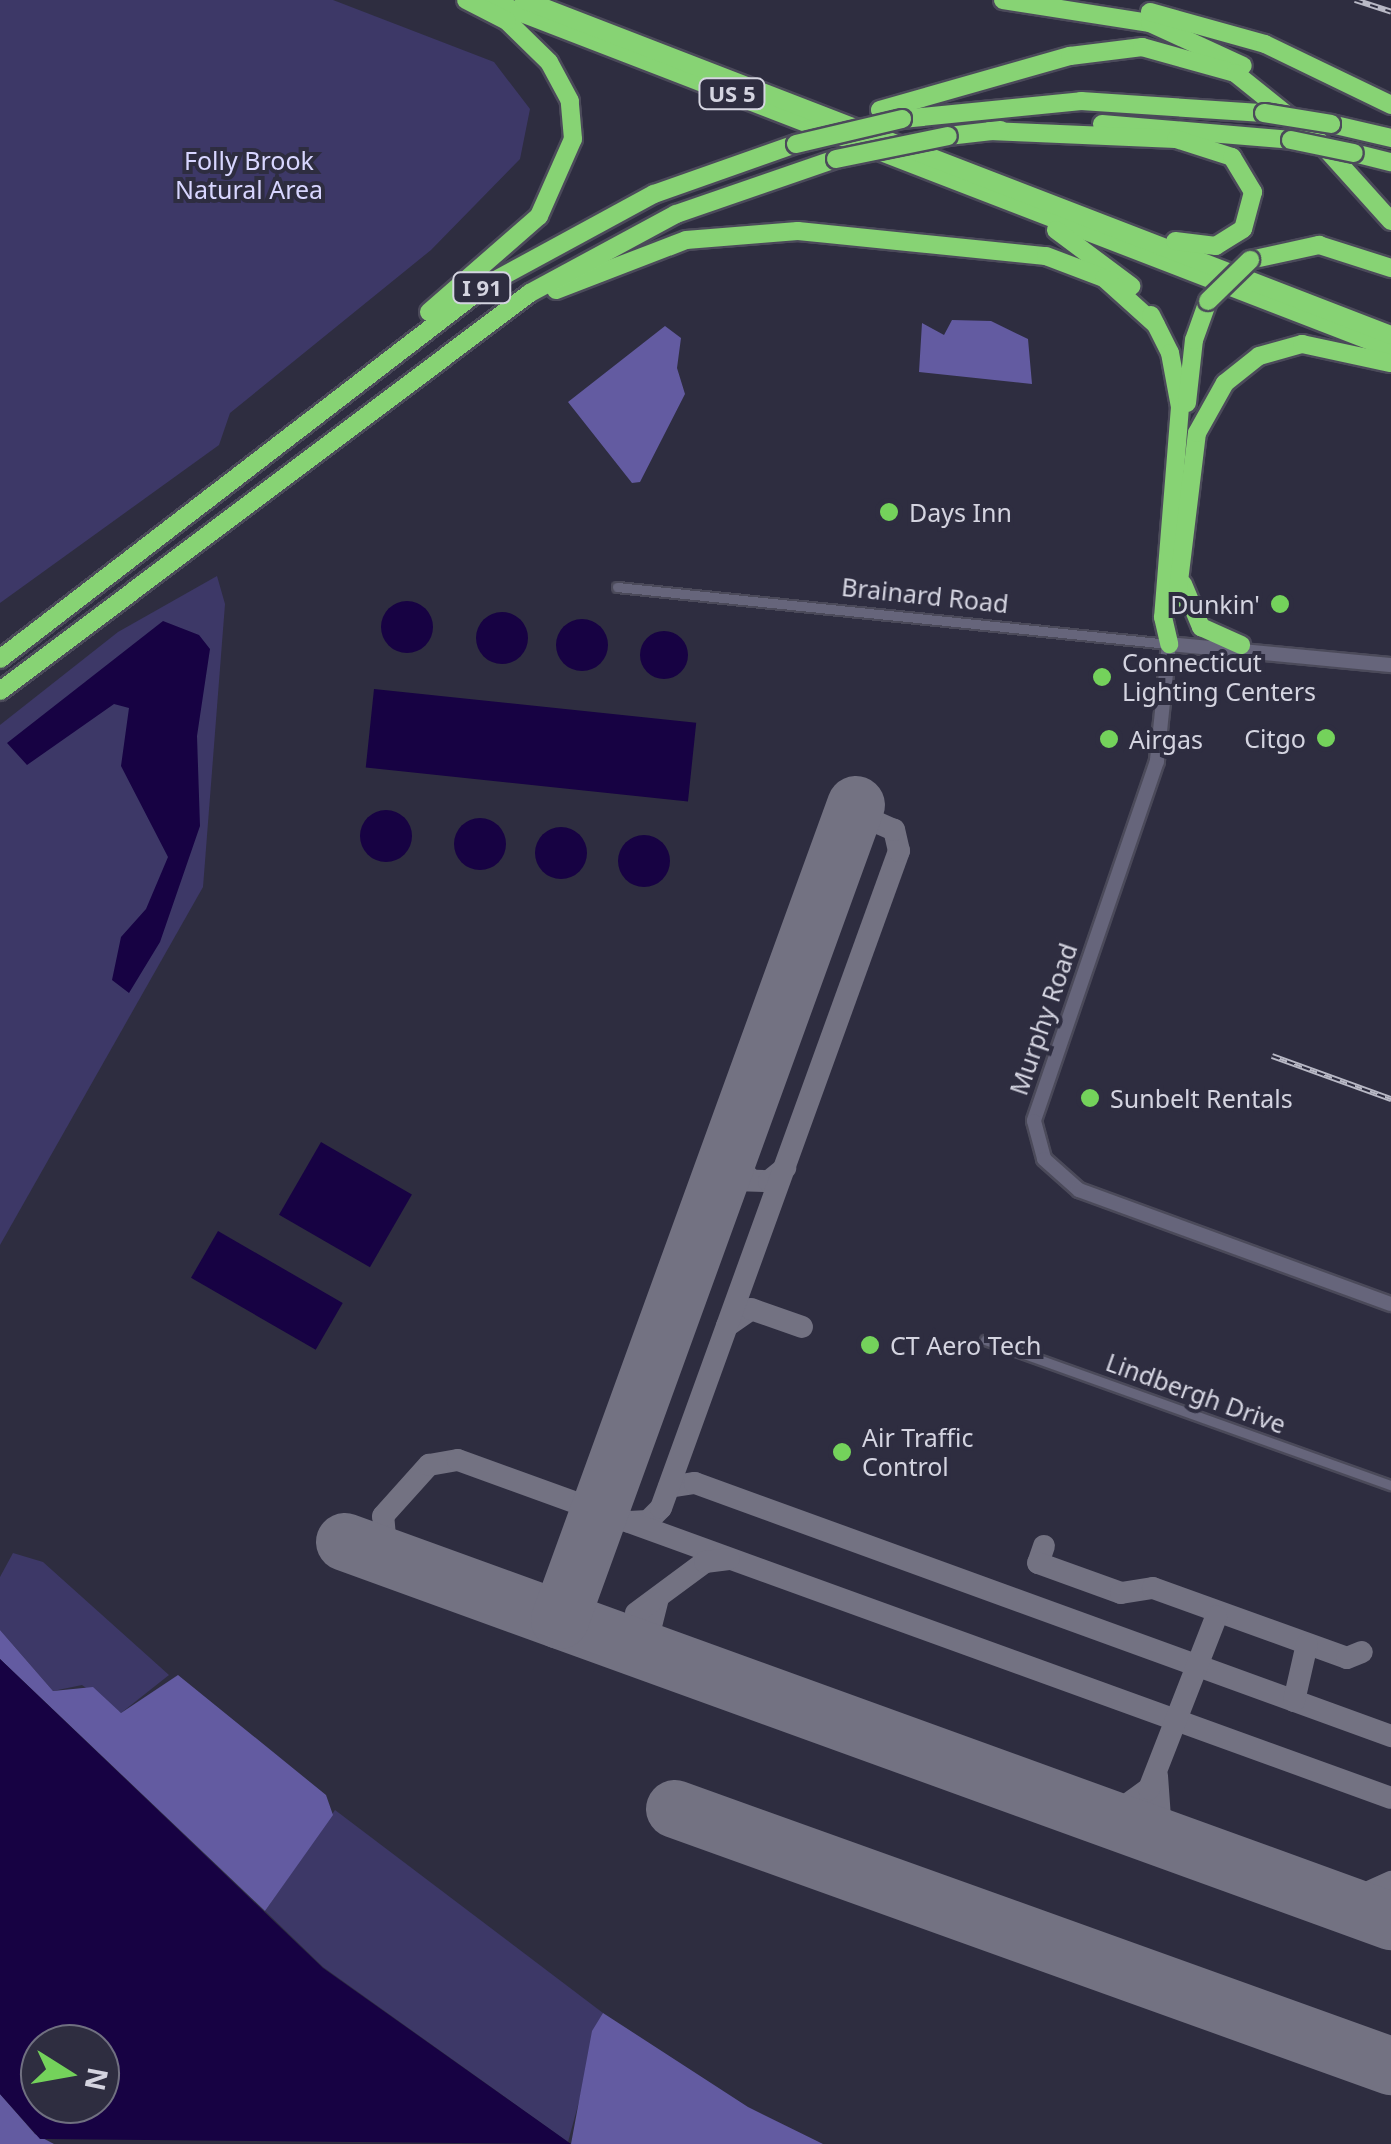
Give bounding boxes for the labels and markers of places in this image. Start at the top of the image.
place label: Days Inn [909,497,1012,527]
marker: Days Inn [878,501,900,523]
place label: Dunkin' [1170,589,1260,619]
marker: Dunkin' [1269,593,1291,615]
place label: Connecticut Lighting Centers [1122,648,1316,707]
marker: Connecticut Lighting Centers [1091,666,1113,688]
place label: Citgo [1244,723,1306,753]
place label: Airgas [1129,724,1203,754]
marker: Citgo [1315,727,1337,749]
marker: Airgas [1098,728,1120,750]
place label: Sunbelt Rentals [1110,1083,1293,1113]
marker: Sunbelt Rentals [1079,1087,1101,1109]
place label: CT Aero Tech [890,1330,1041,1360]
marker: CT Aero Tech [859,1334,881,1356]
place label: Air Traffic Control [862,1423,973,1482]
marker: Air Traffic Control [831,1441,853,1463]

